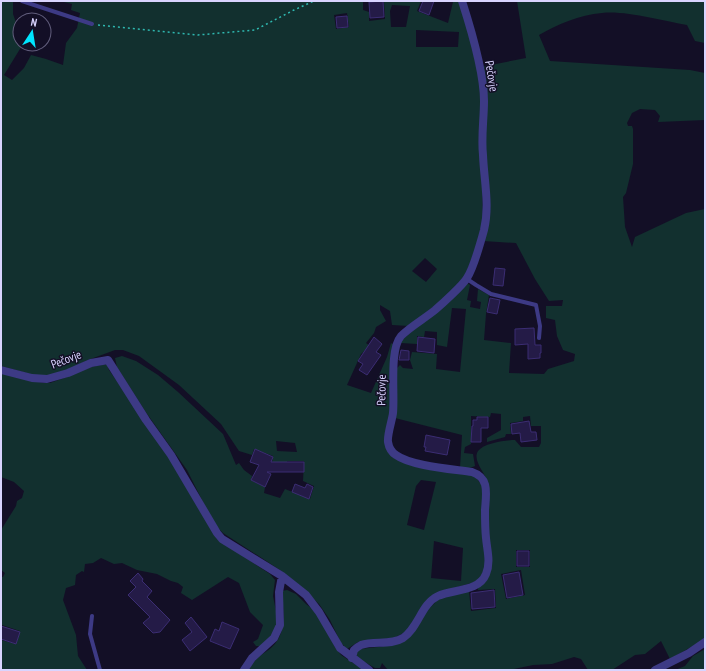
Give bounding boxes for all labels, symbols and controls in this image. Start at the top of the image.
north arrow [12,12,52,52]
text: N [30,15,38,30]
street label: Pečovje [482,59,502,93]
street label: Pečovje [49,346,83,372]
street label: Pečovje [373,374,389,406]

